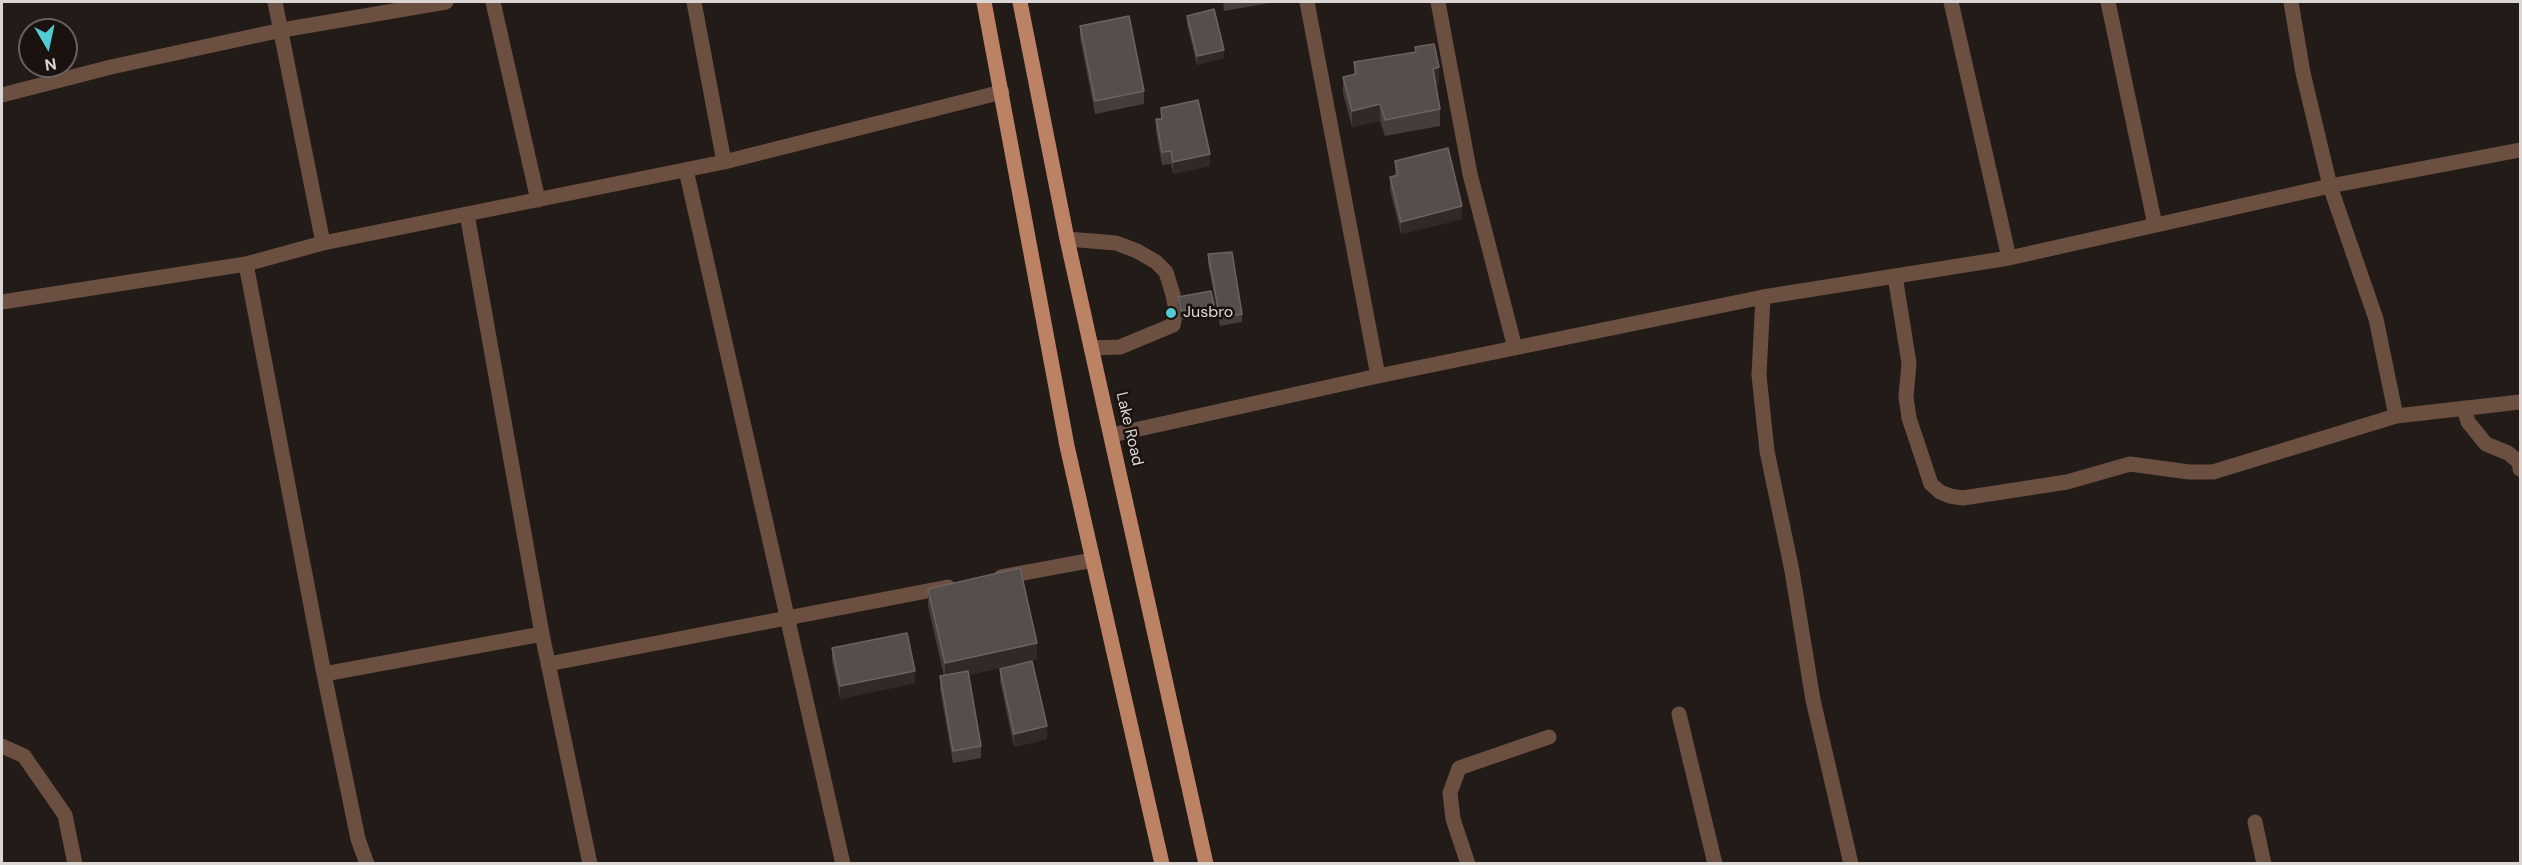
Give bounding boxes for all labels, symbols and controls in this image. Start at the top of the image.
north arrow [18,18,78,78]
text: N [43,53,58,76]
place label: Jusbro [1183,303,1233,323]
marker: Jusbro [1164,306,1178,320]
street label: Lake Road [1111,390,1147,468]

